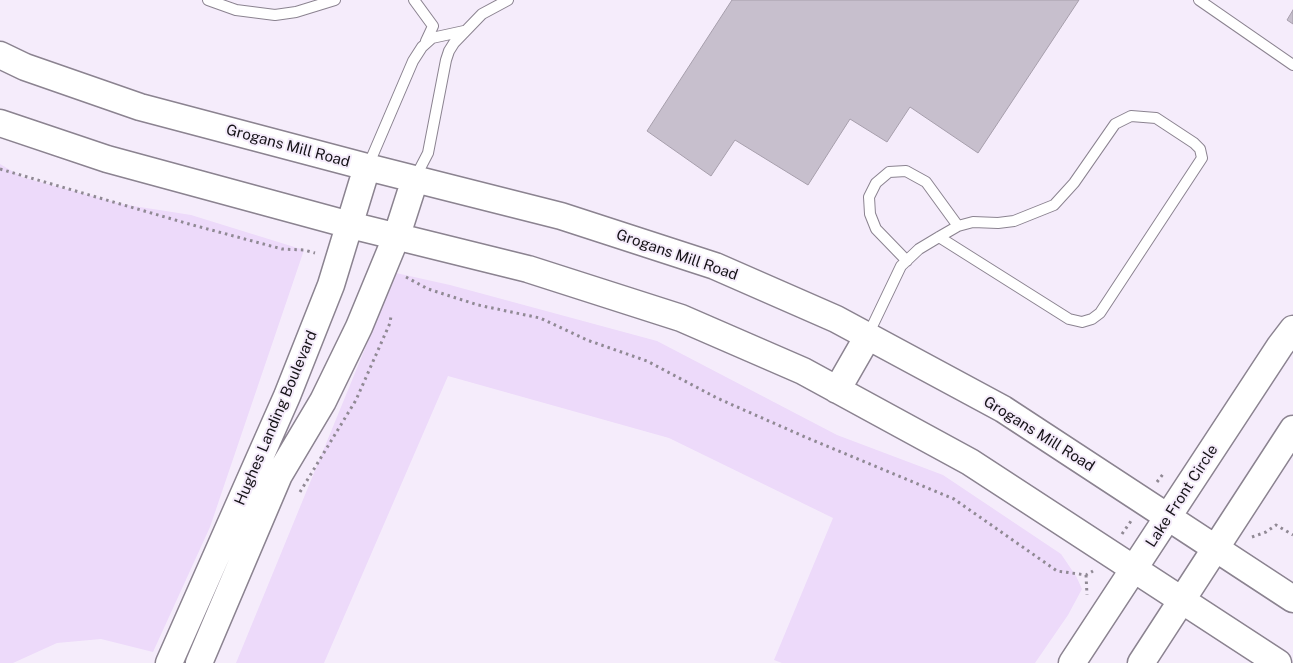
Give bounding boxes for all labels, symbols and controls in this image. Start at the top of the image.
street label: Grogans Mill Road [224,121,352,171]
street label: Grogans Mill Road [614,226,740,284]
street label: Hughes Landing Boulevard [231,328,321,508]
street label: Grogans Mill Road [980,393,1098,475]
street label: Lake Front Circle [1142,441,1222,551]

